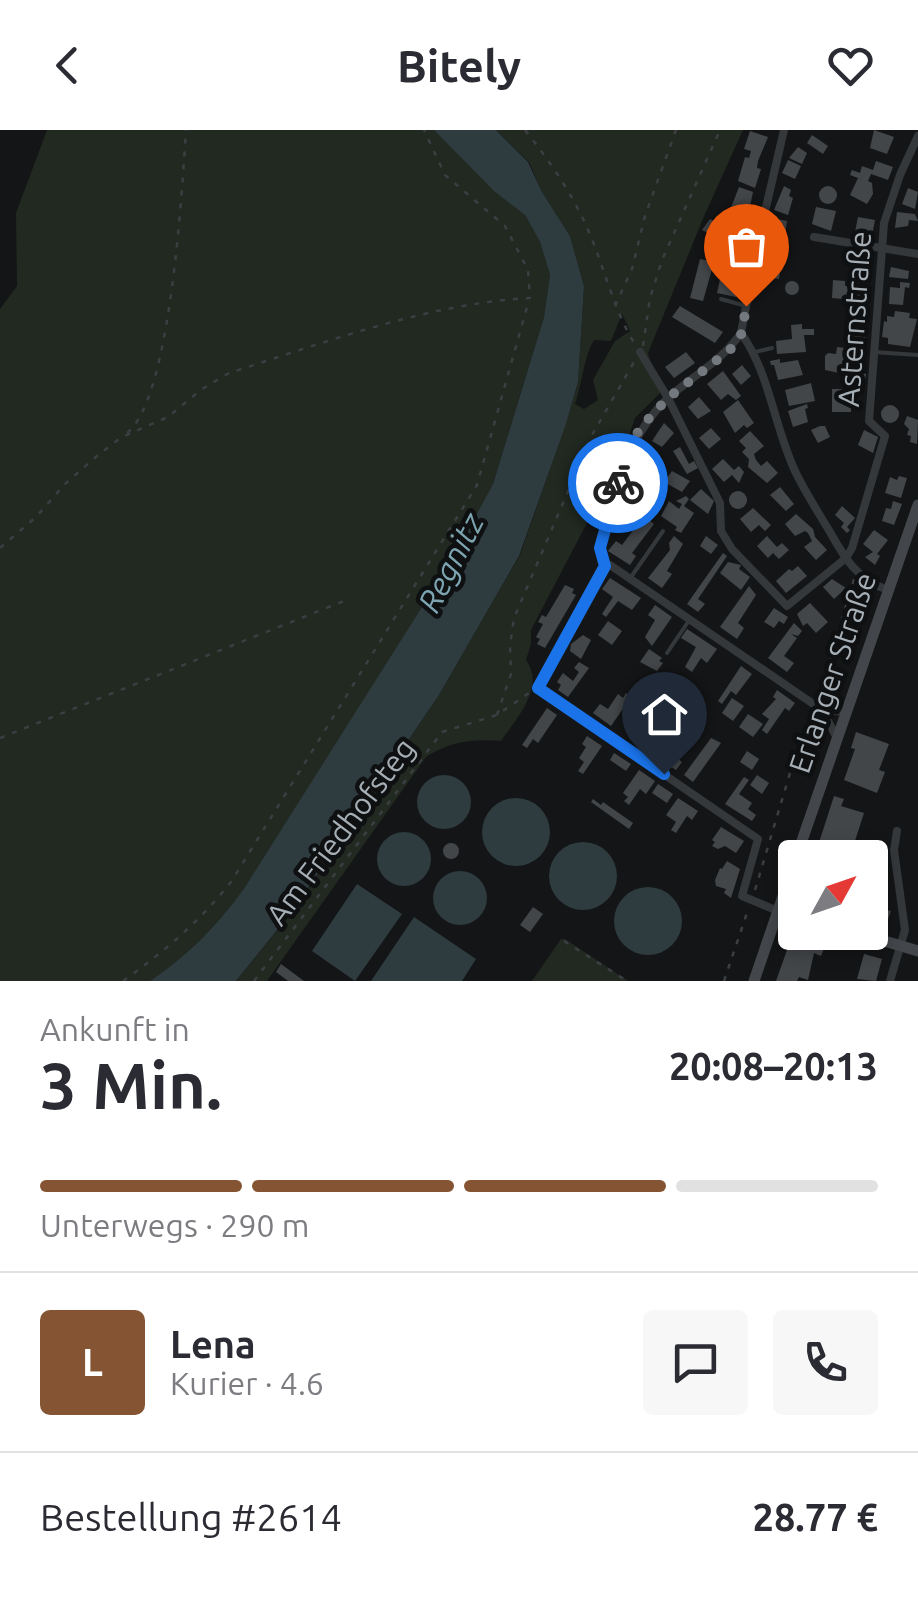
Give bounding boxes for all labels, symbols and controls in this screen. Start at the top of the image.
icon: back [40,38,95,93]
icon: heart [823,38,878,93]
text: Bitely [397,40,521,91]
pin [704,204,789,307]
icon: bag [719,219,774,274]
street label: Asternstraße [831,230,877,408]
courier [568,433,668,533]
icon: bike [591,456,646,511]
water label: Regnitz [410,506,491,618]
street label: Erlanger Straße [782,568,882,777]
pin [622,672,707,775]
icon: home [637,687,692,742]
street label: Am Friedhofsteg [259,731,421,931]
north arrow [778,840,888,950]
map controls [778,840,888,950]
text: Ankunft in [40,1011,190,1047]
text: 20:08–20:13 [669,1045,878,1087]
text: 3 Min. [40,1048,222,1121]
text: Unterwegs · 290 m [40,1207,309,1243]
button: chat [643,1310,748,1415]
button: phone [773,1310,878,1415]
text: Lena [170,1323,256,1365]
text: L [82,1341,103,1383]
text: Kurier · 4.6 [170,1365,324,1401]
text: Bestellung #2614 [40,1496,342,1538]
text: 28.77 € [752,1496,878,1538]

